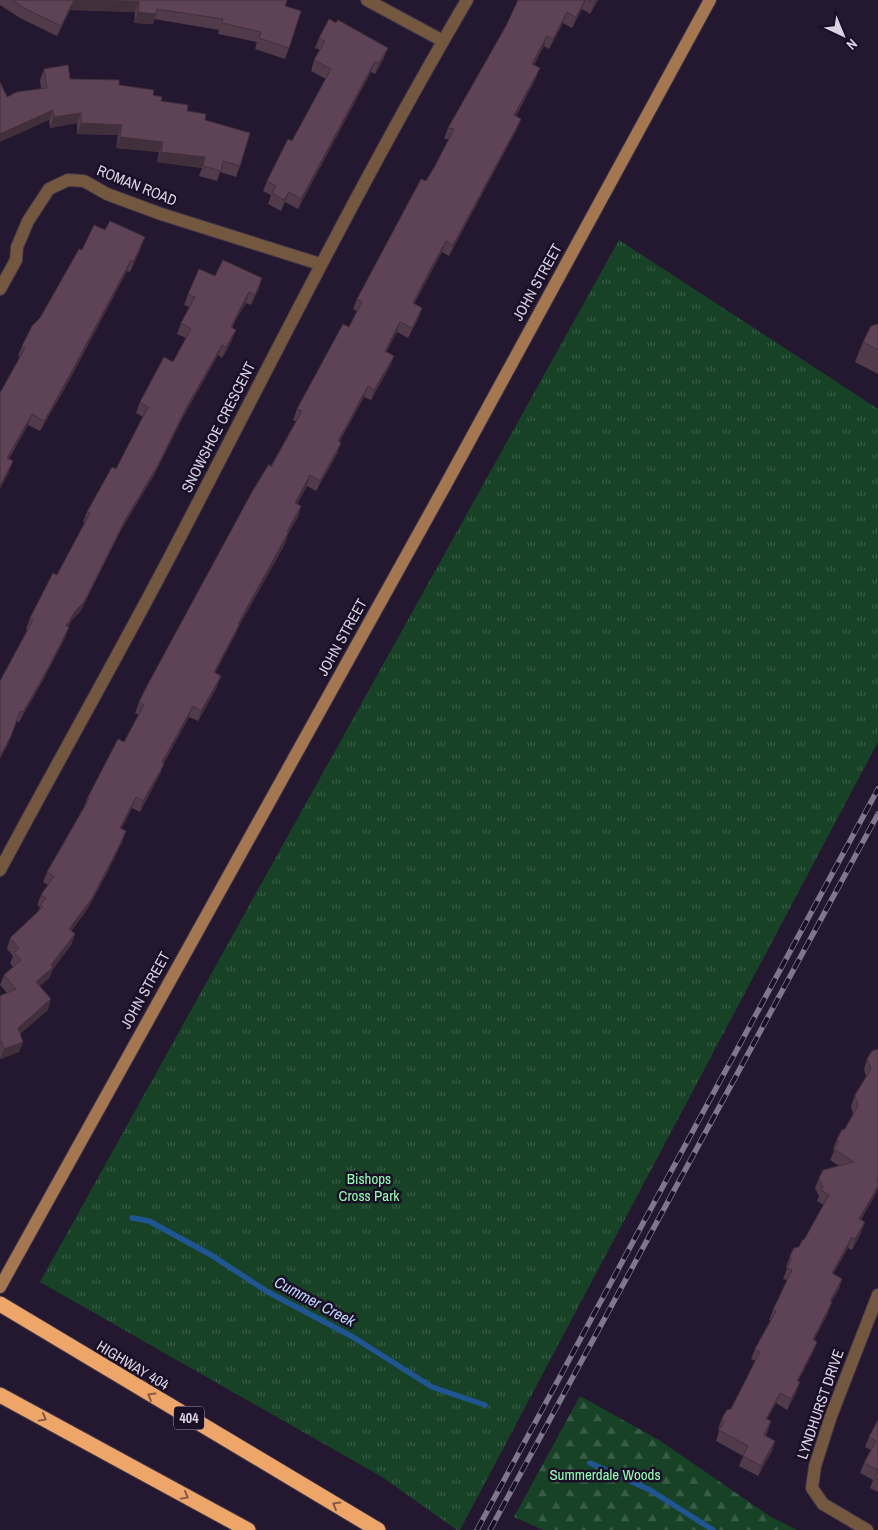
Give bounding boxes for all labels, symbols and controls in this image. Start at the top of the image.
north arrow [818,10,868,60]
text: N [843,35,861,54]
street label: ROMAN ROAD [94,159,180,211]
street label: JOHN STREET [507,239,567,324]
street label: SNOWSHOE CRESCENT [176,358,260,496]
street label: JOHN STREET [312,594,372,679]
street label: JOHN STREET [115,947,175,1032]
park label: Bishops Cross Park [339,1168,400,1206]
water label: Cummer Creek [271,1270,360,1332]
street label: HIGHWAY 404 [93,1335,173,1395]
street label: LYNDHURST DRIVE [791,1346,849,1462]
one-way arrow [147,1392,156,1402]
road number: 404 [174,1406,204,1430]
one-way arrow [37,1412,46,1422]
park label: Summerdale Woods [549,1464,661,1485]
one-way arrow [180,1490,189,1500]
one-way arrow [332,1502,341,1512]

